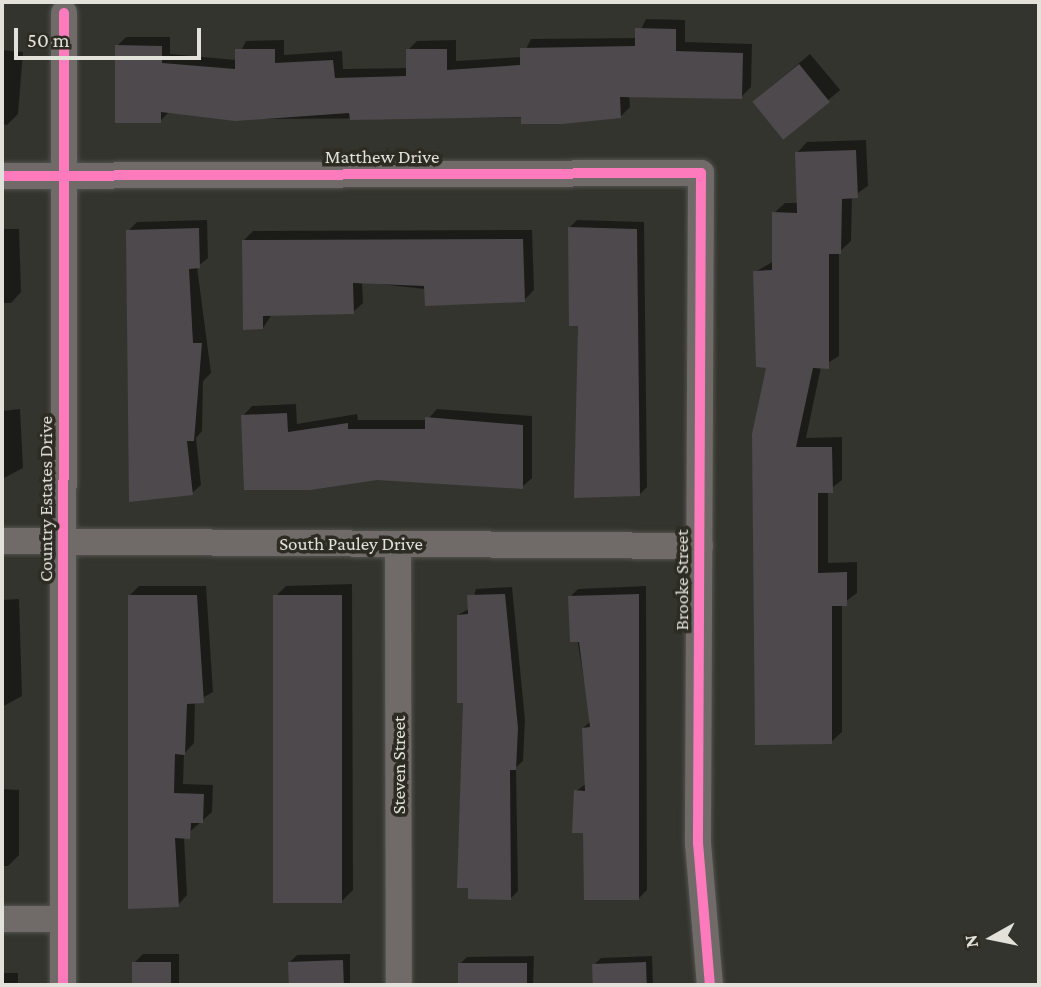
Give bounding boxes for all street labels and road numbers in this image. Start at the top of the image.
street label: Matthew Drive [325,146,439,168]
street label: Country Estates Drive [35,416,57,582]
street label: Brooke Street [671,530,693,630]
street label: South Pauley Drive [279,533,423,555]
street label: Steven Street [388,716,410,814]

